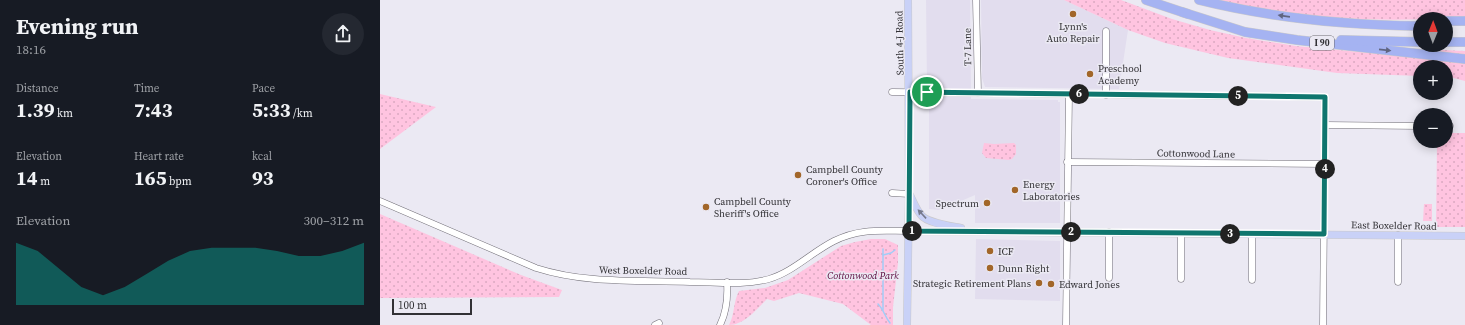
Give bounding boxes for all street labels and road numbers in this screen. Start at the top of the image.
street label: South 4-J Road [892,10,907,75]
street label: T-7 Lane [961,28,974,66]
road number: I 90 [1310,36,1334,50]
street label: Cottonwood Lane [1157,146,1235,161]
street label: East Boxelder Road [1351,218,1437,233]
street label: West Boxelder Road [599,263,688,278]

